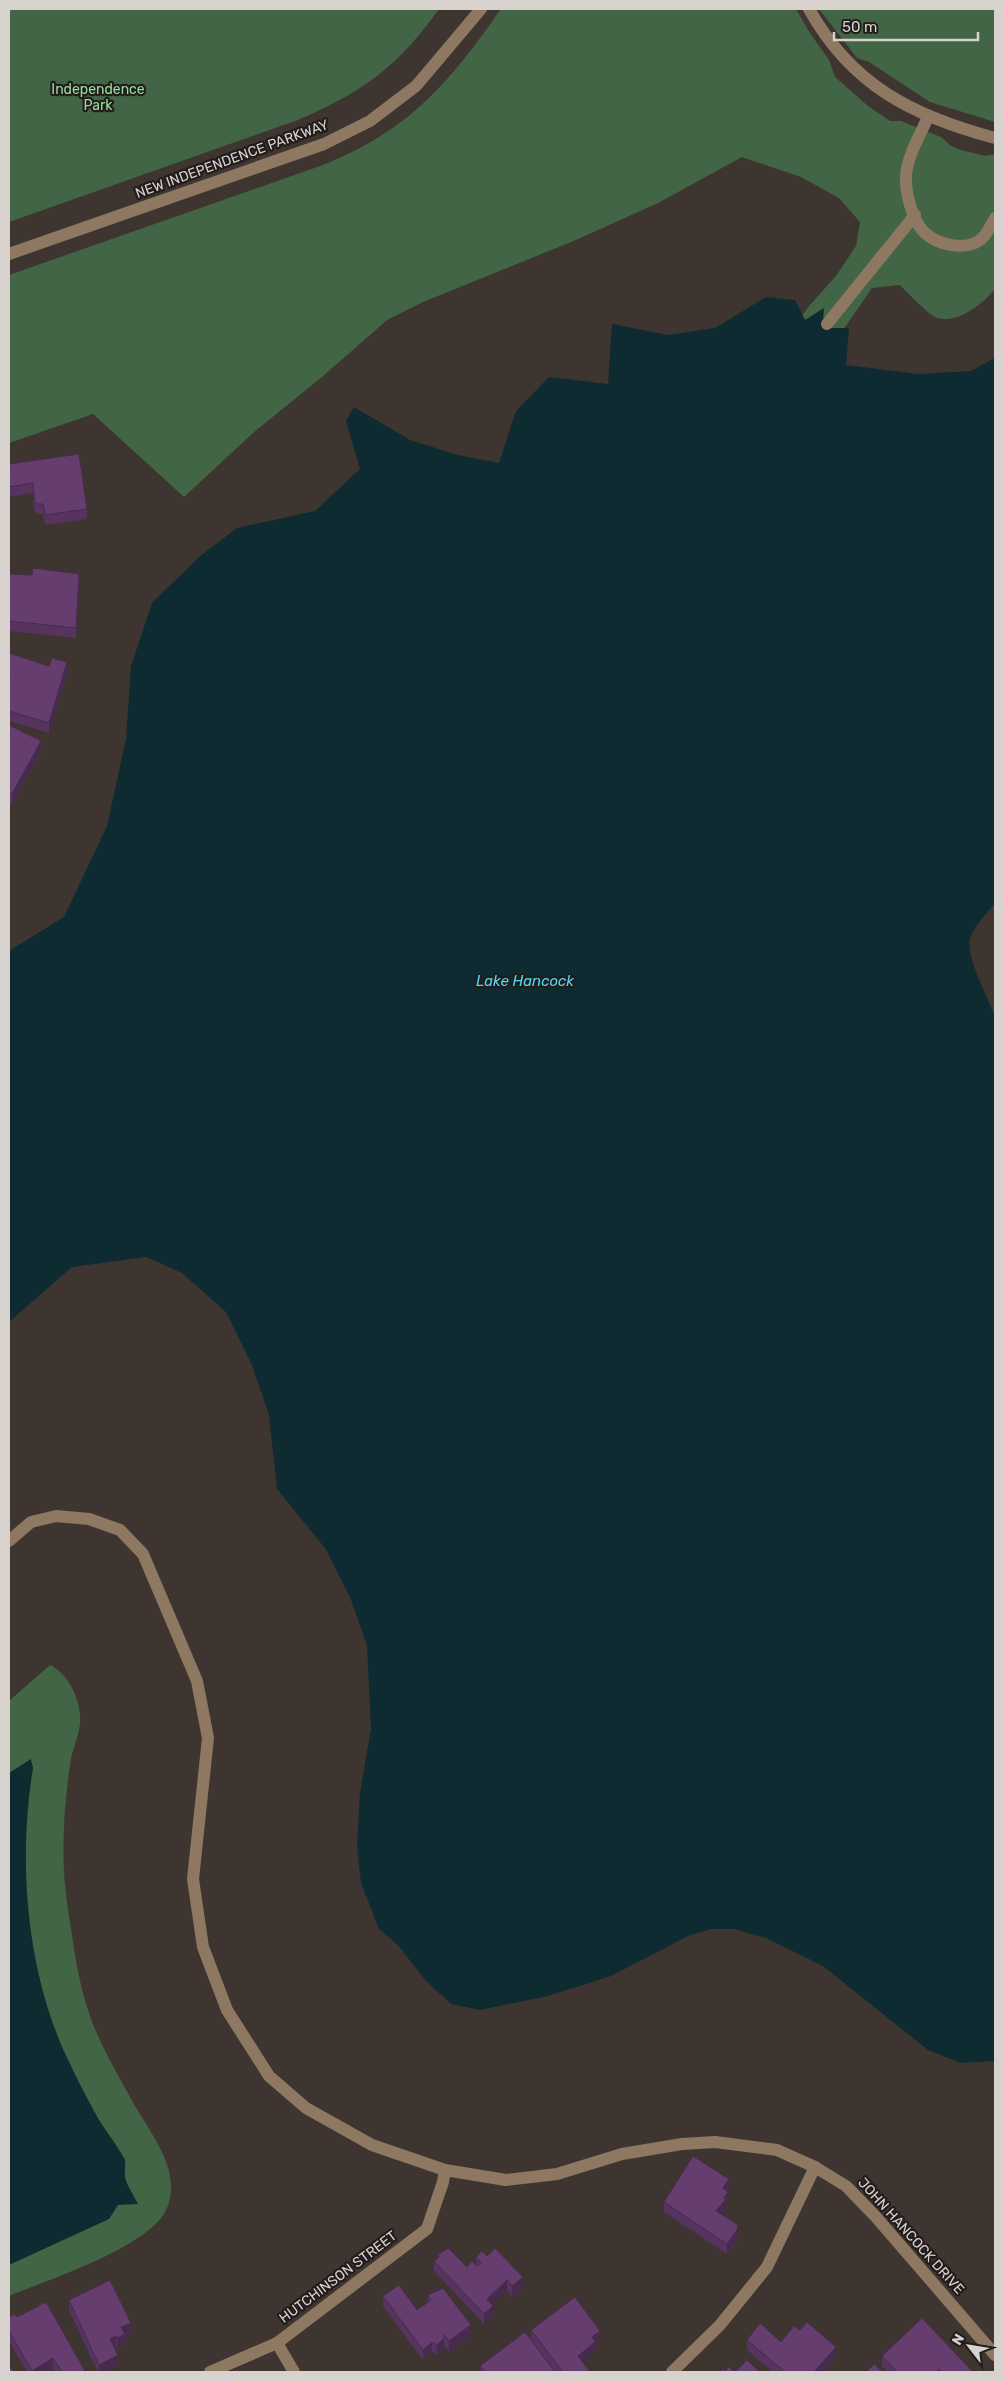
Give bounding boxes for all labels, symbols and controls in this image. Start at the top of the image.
scale bar [834,10,978,42]
text: 50 m [842,18,877,36]
park label: Independence Park [51,81,145,114]
street label: NEW INDEPENDENCE PARKWAY [133,116,331,202]
water label: Lake Hancock [476,972,574,990]
street label: JOHN HANCOCK DRIVE [854,2174,968,2298]
street label: HUTCHINSON STREET [276,2227,400,2327]
north arrow [944,2321,994,2371]
text: N [948,2331,968,2348]

